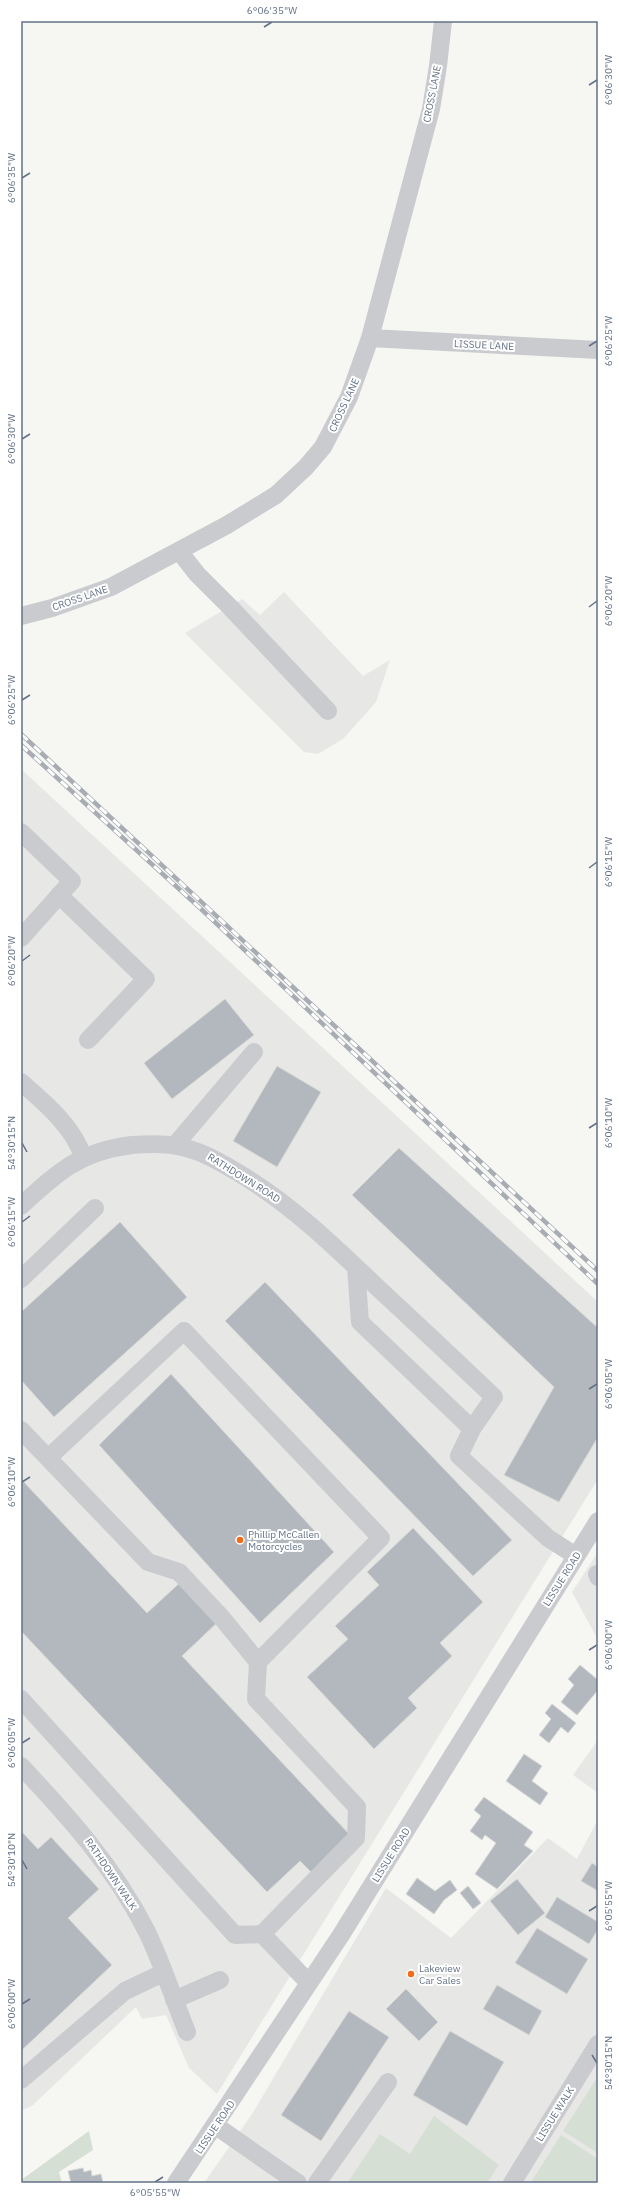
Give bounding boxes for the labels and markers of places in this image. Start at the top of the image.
place label: Phillip McCallen Motorcycles [248,1528,320,1553]
marker: Phillip McCallen Motorcycles [235,1535,245,1545]
place label: Lakeview Car Sales [419,1962,461,1987]
marker: Lakeview Car Sales [406,1969,416,1979]

